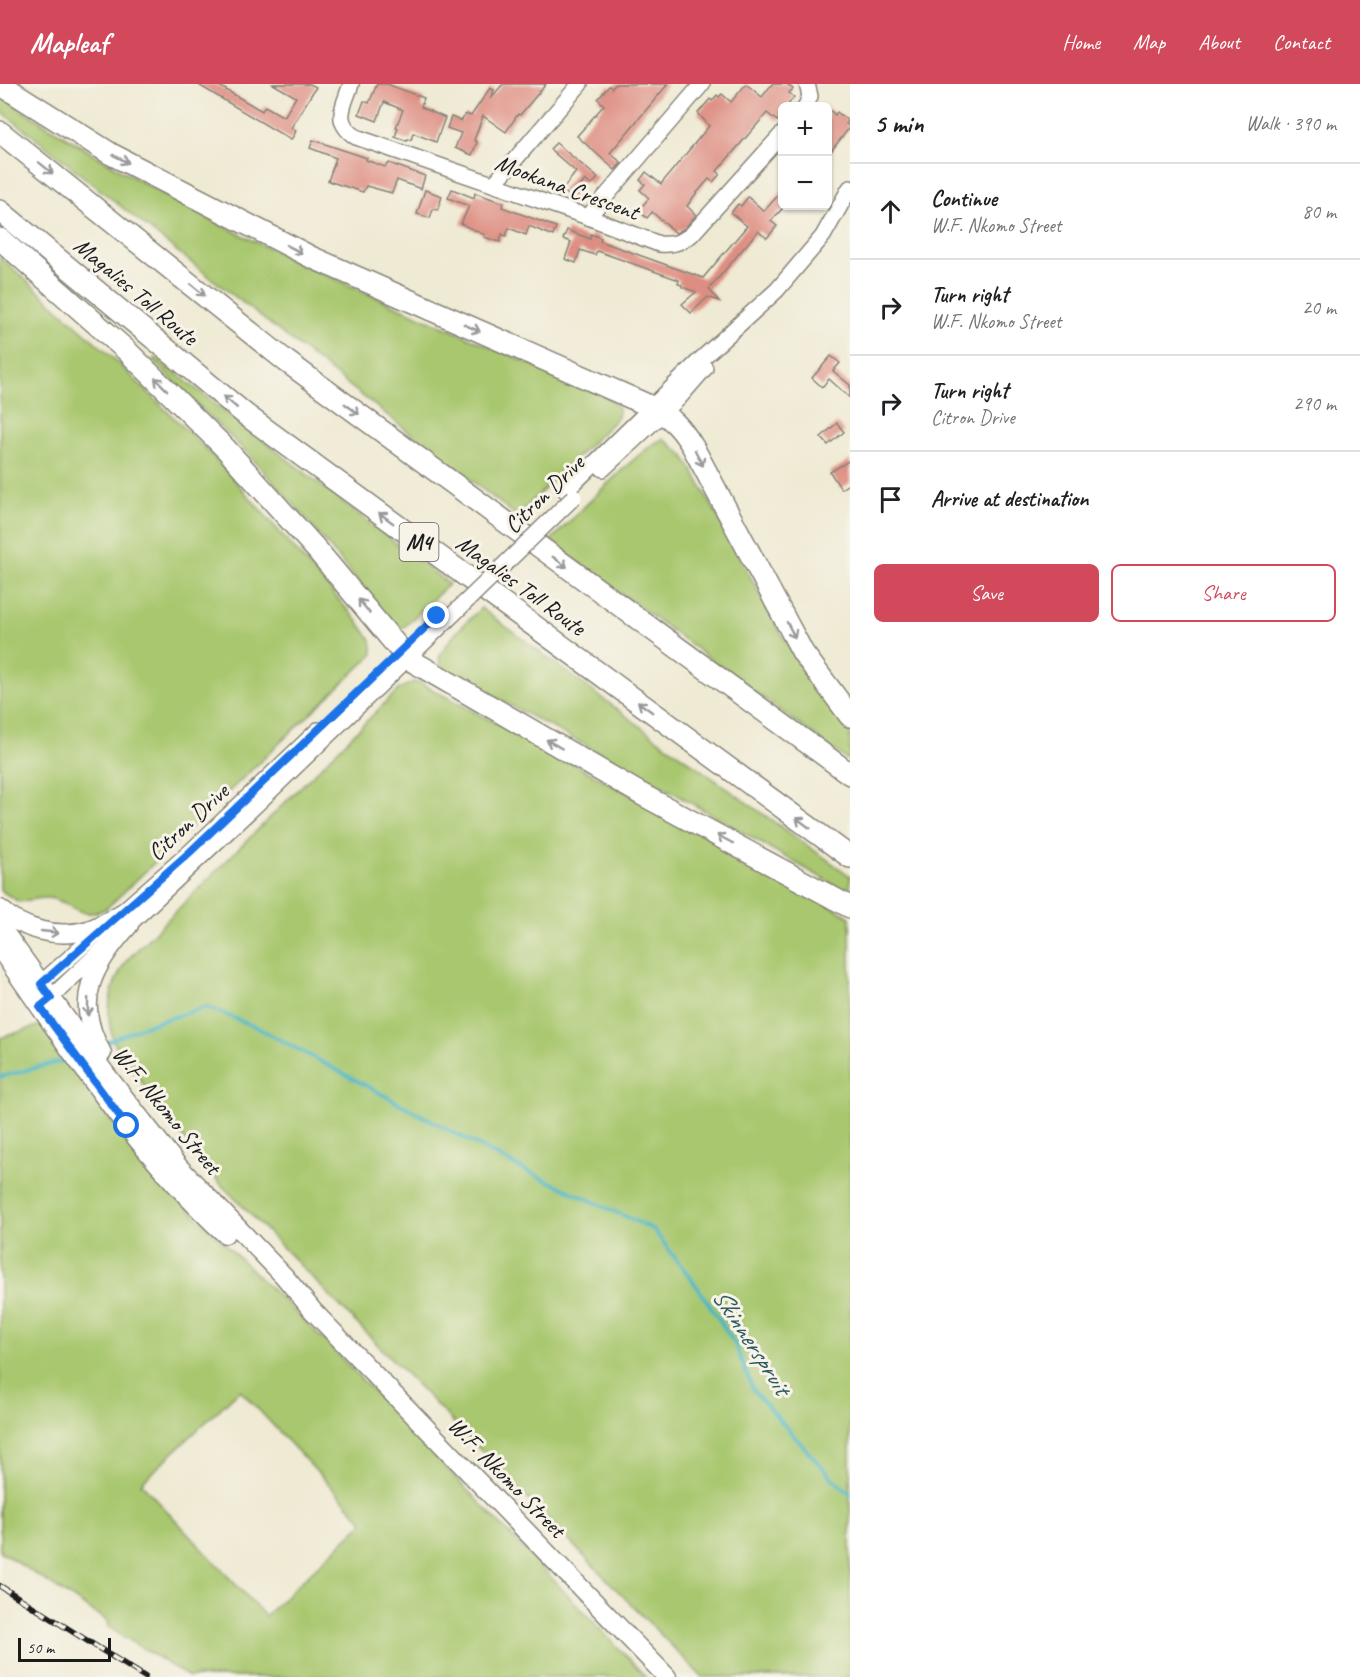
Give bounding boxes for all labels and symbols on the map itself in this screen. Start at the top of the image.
street label: Mookana Crescent [491,147,645,228]
one-way arrow [112,153,129,165]
one-way arrow [37,162,53,175]
street label: Magalies Toll Route [68,230,206,353]
one-way arrow [285,244,303,255]
one-way arrow [190,284,206,297]
one-way arrow [463,323,481,335]
one-way arrow [154,377,169,392]
one-way arrow [222,395,238,408]
one-way arrow [344,403,360,415]
street label: Citron Drive [497,447,592,540]
one-way arrow [693,449,705,466]
one-way arrow [379,512,395,524]
road number: M4 [400,523,438,561]
street label: Magalies Toll Route [450,528,593,643]
one-way arrow [552,556,568,568]
one-way arrow [357,598,370,614]
route end [423,602,449,628]
one-way arrow [785,621,797,638]
one-way arrow [638,701,654,714]
one-way arrow [546,738,563,750]
street label: Citron Drive [141,775,237,867]
one-way arrow [795,816,811,829]
one-way arrow [716,833,734,844]
one-way arrow [40,927,60,938]
one-way arrow [83,997,94,1017]
street label: W.F. Nkomo Street [106,1040,229,1182]
route start [113,1112,139,1138]
water label: Skinnerspruit [705,1282,801,1405]
street label: W.F. Nkomo Street [442,1410,574,1545]
scale bar [18,1635,111,1662]

